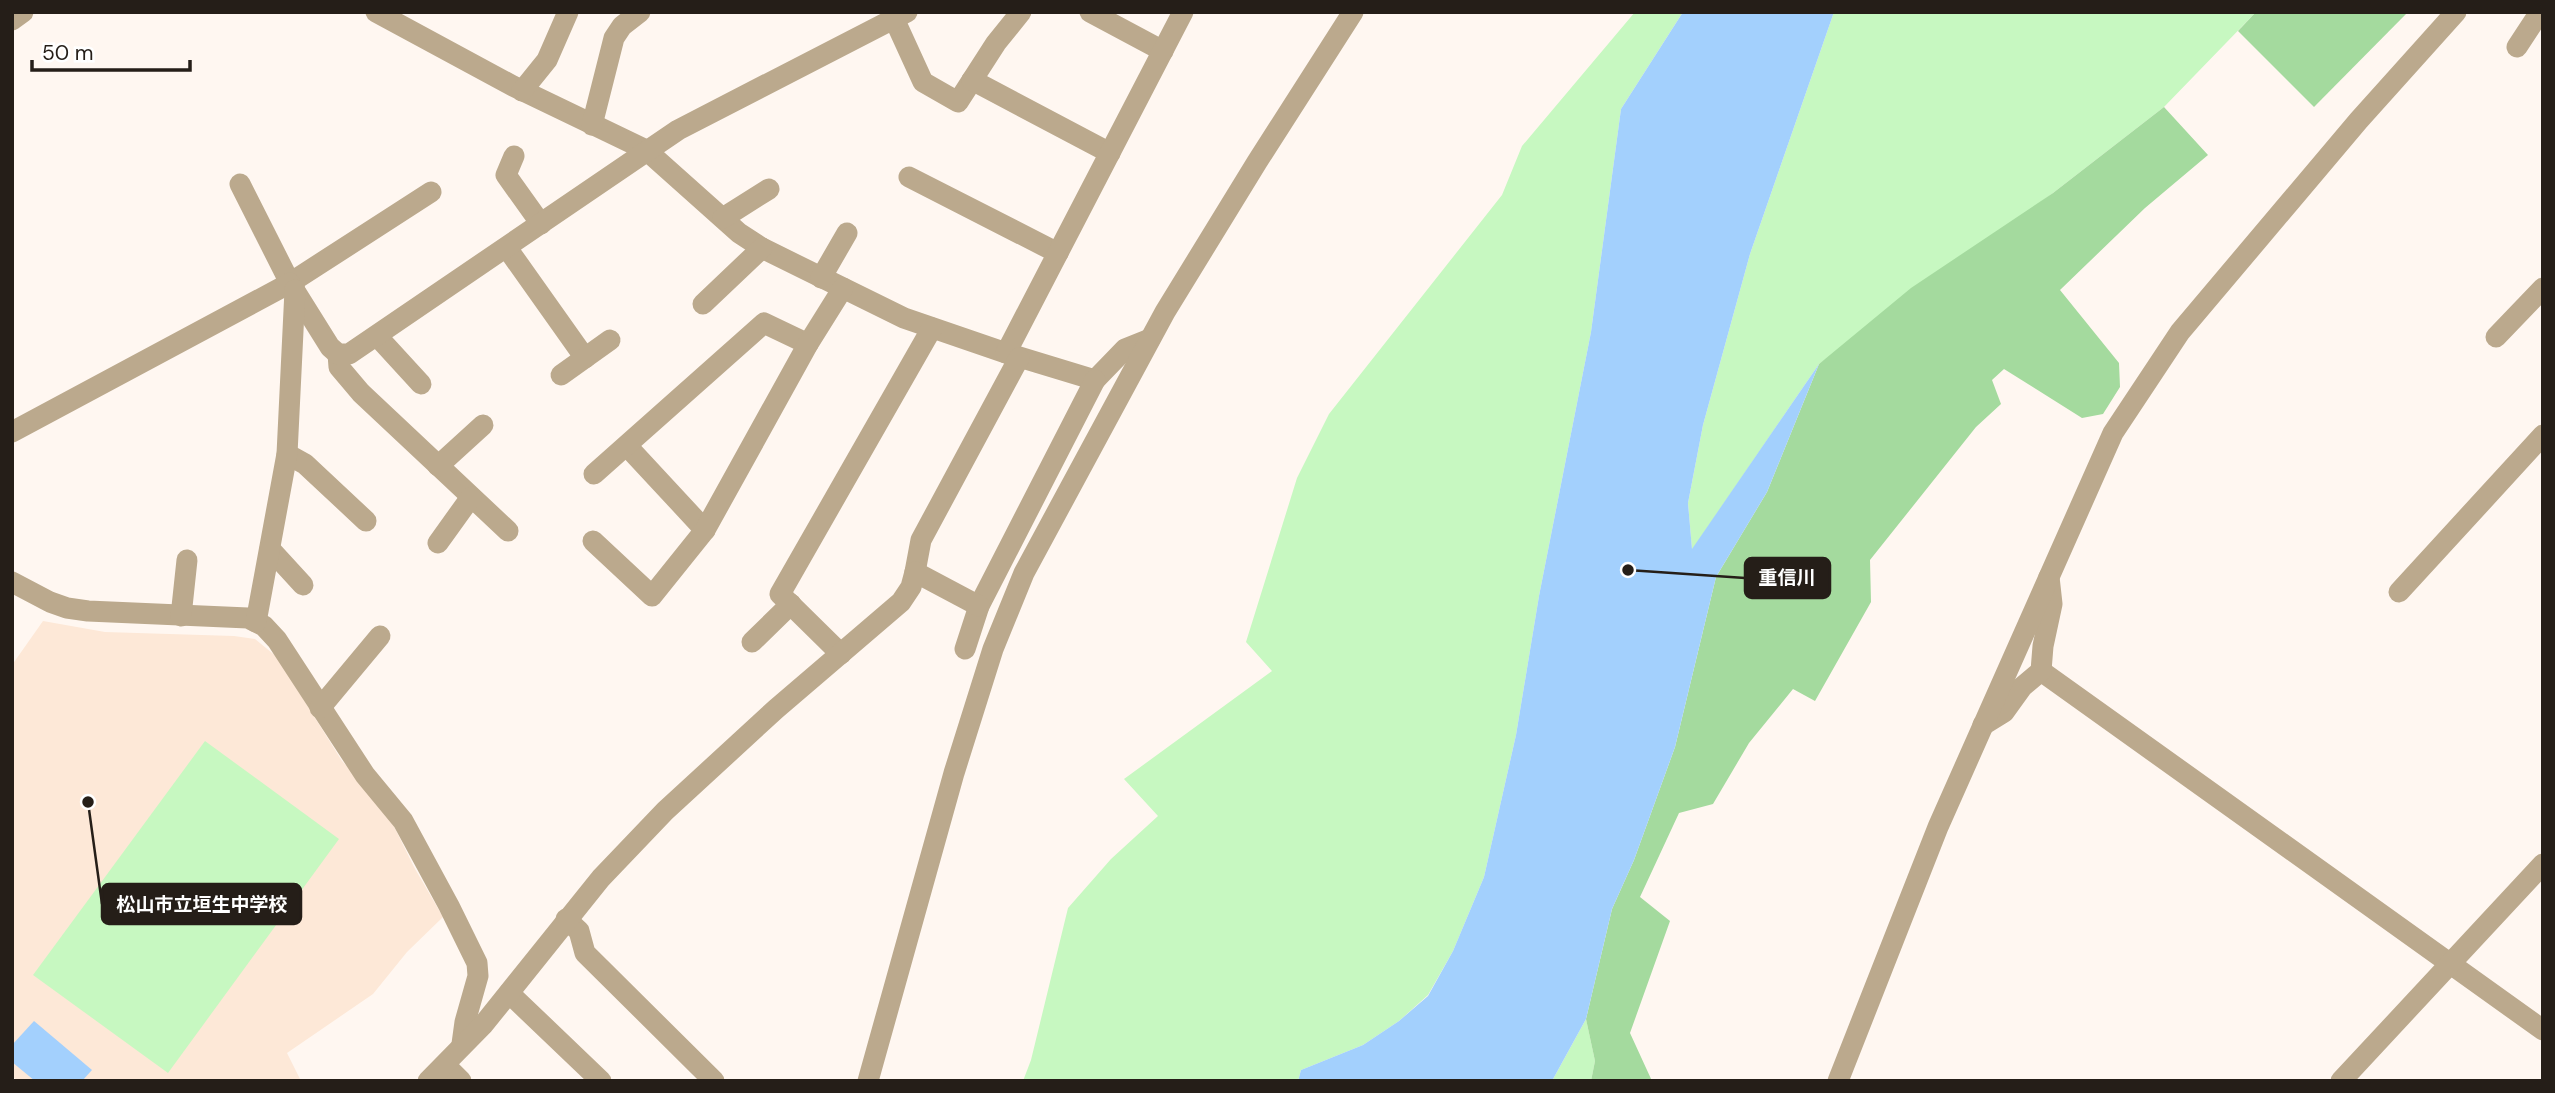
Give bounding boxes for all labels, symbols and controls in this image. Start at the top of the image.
scale bar [32,28,189,72]
text: 50 m [42,39,93,67]
callout: 重信川 [1745,558,1830,598]
text: 重信川 [1758,565,1816,590]
callout: 松山市立垣生中学校 [102,884,301,924]
text: 松山市立垣生中学校 [116,892,288,917]

